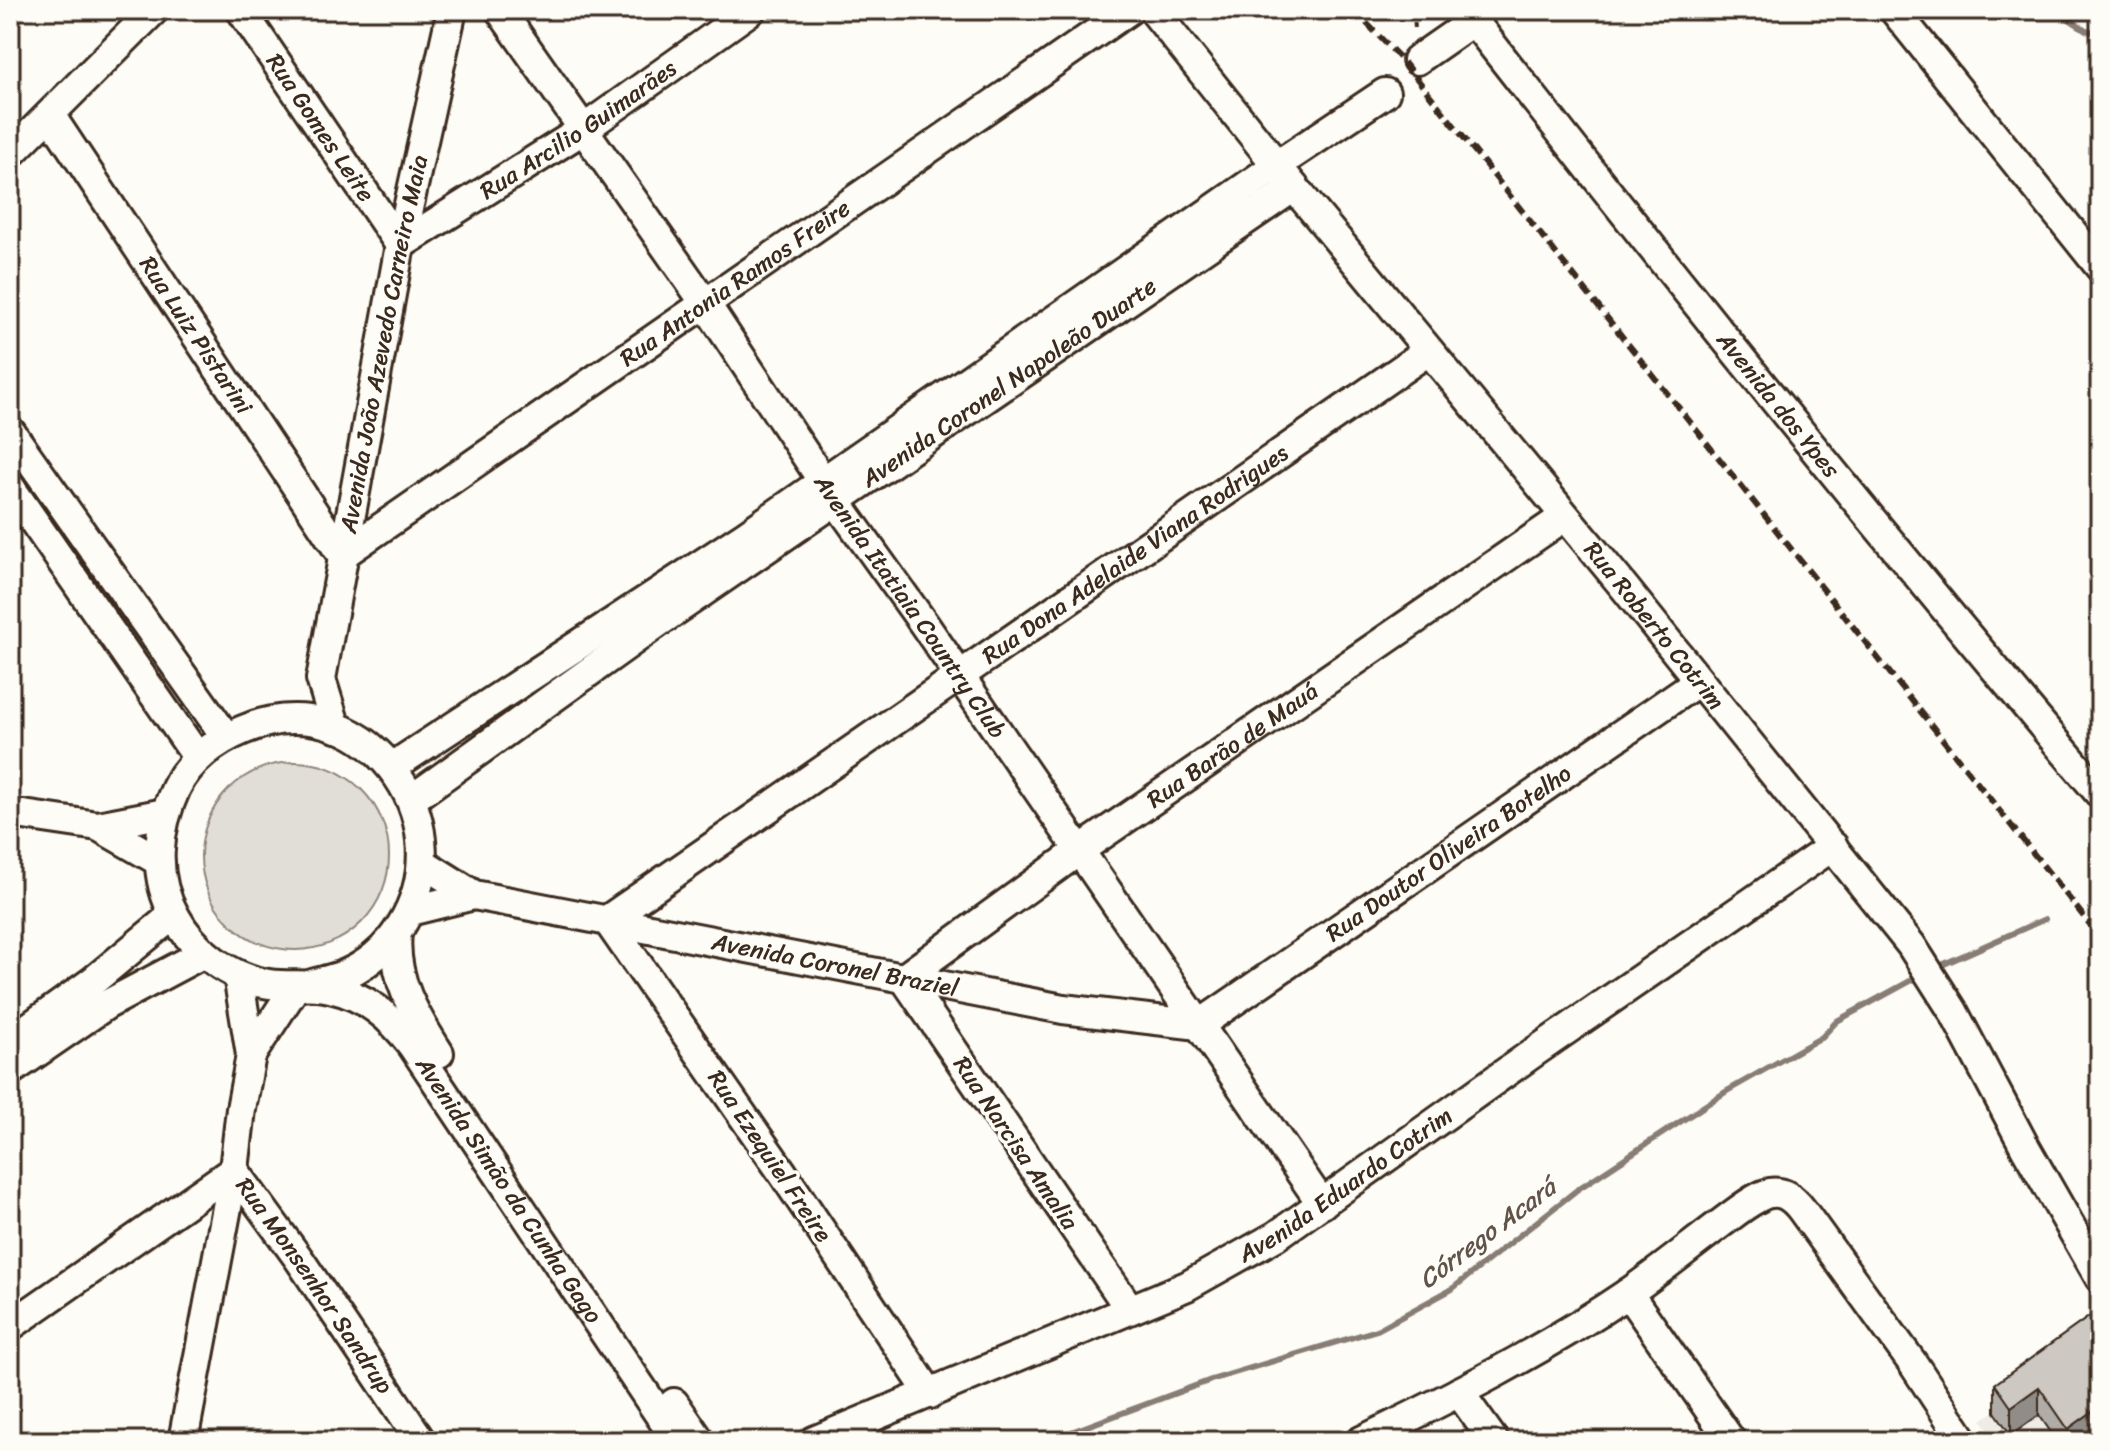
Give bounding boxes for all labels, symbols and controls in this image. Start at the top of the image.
street label: Rua Gomes Leite [255,44,386,211]
street label: Rua Arcilio Guimarães [471,48,686,211]
street label: Avenida João Azevedo Carneiro Maia [327,151,440,538]
street label: Rua Antonia Ramos Freire [611,188,859,378]
street label: Rua Luiz Pistarini [128,247,265,424]
street label: Avenida Coronel Napoleão Duarte [851,266,1166,499]
street label: Avenida dos Ypes [1705,321,1852,488]
street label: Rua Dona Adelaide Viana Rodrigues [973,433,1297,675]
street label: Avenida Itatiaia Country Club [802,465,1018,748]
street label: Rua Roberto Cotrim [1573,531,1736,720]
street label: Rua Barão de Mauá [1138,671,1327,820]
street label: Rua Doutor Oliveira Botelho [1316,753,1581,953]
street label: Avenida Coronel Braziel [707,920,963,1009]
street label: Avenida Simão da Cunha Gago [404,1047,614,1332]
street label: Rua Narcisa Amalia [942,1047,1091,1240]
street label: Rua Ezequiel Freire [696,1061,844,1251]
street label: Avenida Eduardo Cotrim [1229,1095,1462,1275]
water label: Córrego Acará [1408,1163,1569,1301]
street label: Rua Monsenhor Sandrup [225,1168,405,1403]

